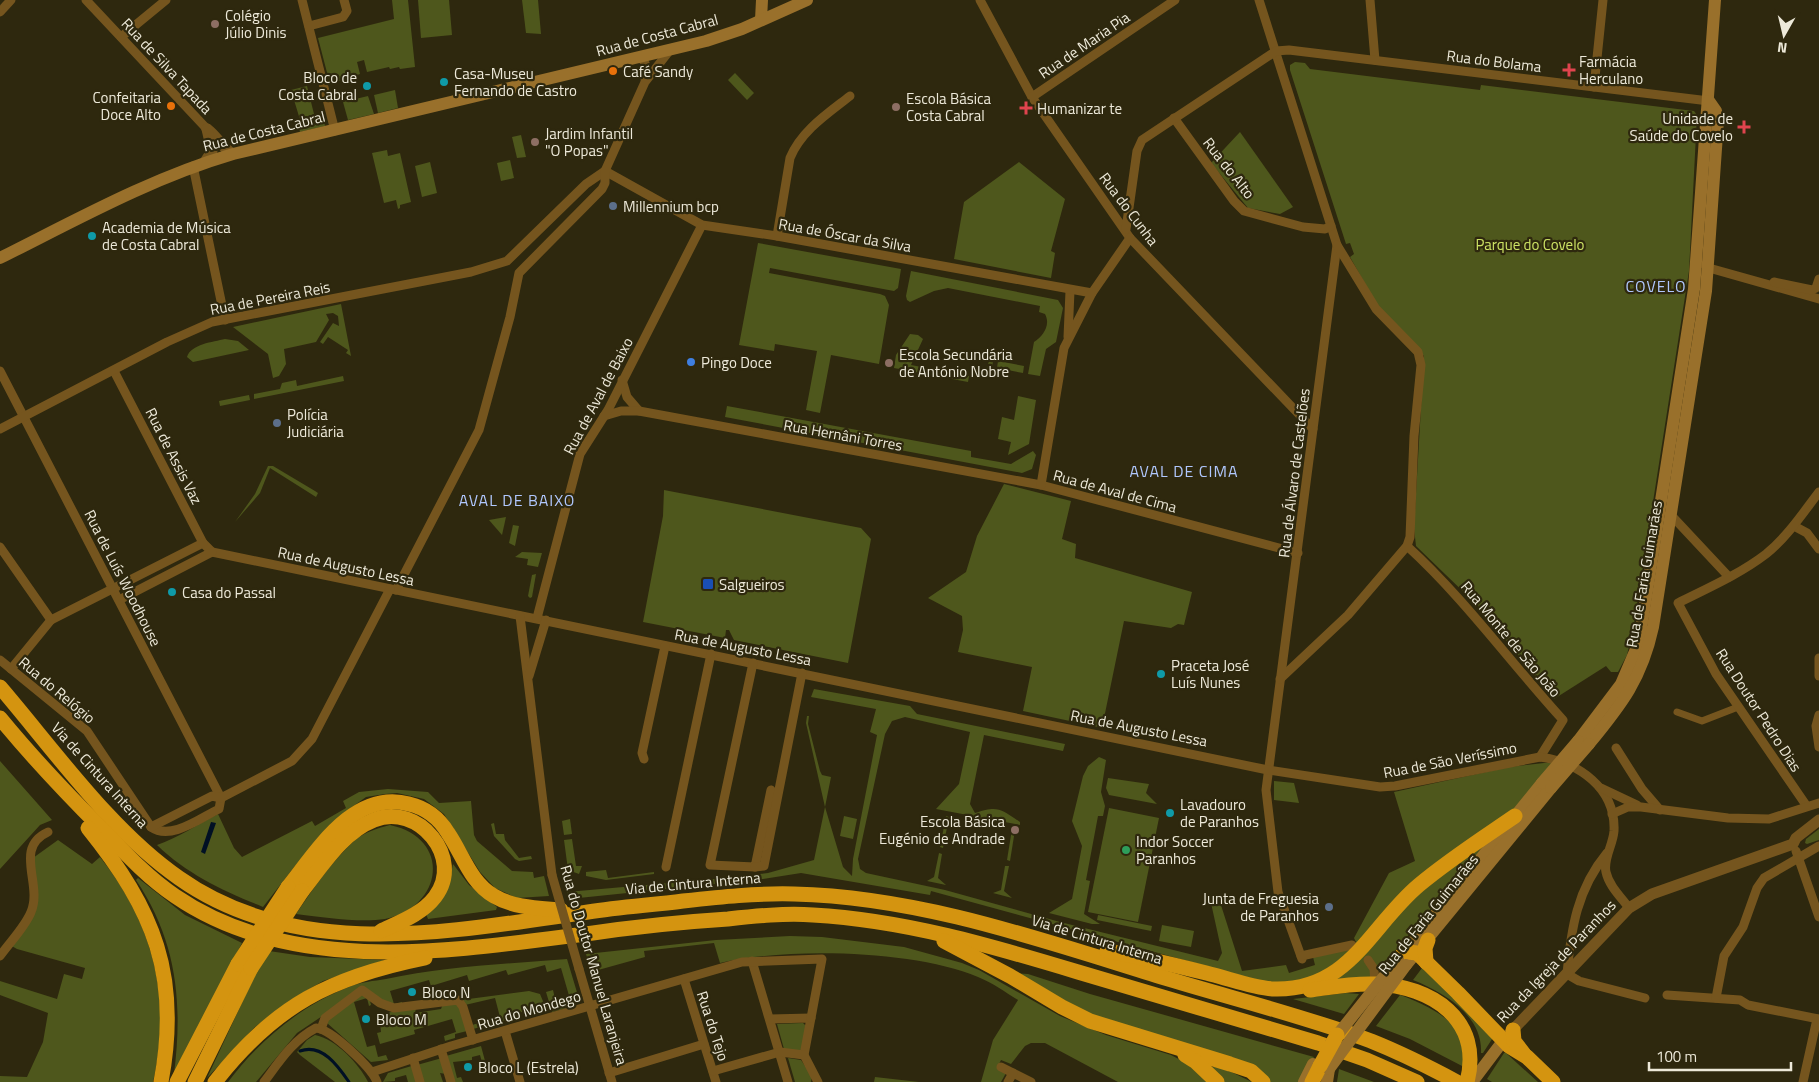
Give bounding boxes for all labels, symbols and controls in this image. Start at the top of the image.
place label: Colégio Júlio Dinis [225,4,287,44]
street label: Rua de Maria Pia [1034,6,1135,84]
street label: Rua de Costa Cabral [593,8,721,62]
north arrow [1759,10,1809,60]
street label: Rua de Silva Tapada [116,13,218,120]
marker: Colégio Júlio Dinis [209,18,221,30]
text: N [1776,37,1788,59]
street label: Rua do Bolama [1445,44,1543,78]
place label: Farmácia Herculano [1579,50,1643,90]
place label: Café Sandy [623,60,693,83]
place label: Casa-Museu Fernando de Castro [454,62,577,102]
marker: Farmácia Herculano [1563,64,1575,76]
marker: Café Sandy [607,65,619,77]
place label: Bloco de Costa Cabral [278,66,357,106]
marker: Casa-Museu Fernando de Castro [438,76,450,88]
marker: Bloco de Costa Cabral [361,80,373,92]
place label: Confeitaria Doce Alto [93,86,161,126]
place label: Escola Básica Costa Cabral [906,87,991,127]
place label: Humanizar te [1037,97,1122,120]
marker: Confeitaria Doce Alto [165,100,177,112]
marker: Escola Básica Costa Cabral [890,101,902,113]
marker: Humanizar te [1019,101,1033,115]
street label: Rua de Costa Cabral [200,105,328,157]
place label: Unidade de Saúde do Covelo [1630,107,1733,147]
marker: Unidade de Saúde do Covelo [1737,120,1751,134]
place label: Jardim Infantil "O Popas" [545,122,633,162]
street label: Rua do Alto [1198,132,1260,204]
marker: Jardim Infantil "O Popas" [529,136,541,148]
street label: Rua do Cunha [1094,167,1165,251]
place label: Millennium bcp [623,195,719,218]
marker: Millennium bcp [607,200,619,212]
street label: Rua de Óscar da Silva [777,212,914,258]
place label: Academia de Música de Costa Cabral [102,216,231,256]
marker: Academia de Música de Costa Cabral [86,230,98,242]
park label: Parque do Covelo [1475,233,1585,256]
district label: COVELO [1626,274,1686,298]
street label: Rua de Pereira Reis [208,275,332,321]
street label: Rua de Aval de Baixo [557,333,639,459]
place label: Escola Secundária de António Nobre [899,343,1013,383]
place label: Pingo Doce [701,351,772,374]
marker: Pingo Doce [685,356,697,368]
marker: Escola Secundária de António Nobre [883,357,895,369]
street label: Rua de Álvaro de Castelões [1272,387,1316,559]
place label: Polícia Judiciária [287,403,344,443]
street label: Rua de Assis Vaz [140,404,208,509]
street label: Rua Hernâni Torres [782,413,904,457]
marker: Polícia Judiciária [271,417,283,429]
district label: AVAL DE CIMA [1130,459,1238,483]
street label: Rua de Aval de Cima [1051,463,1180,519]
district label: AVAL DE BAIXO [459,488,575,512]
street label: Rua de Faria Guimarães [1620,499,1668,649]
street label: Rua de Luís Woodhouse [79,506,167,650]
street label: Rua de Augusto Lessa [276,540,417,592]
place label: Salgueiros [719,573,785,596]
street label: Rua Monte de São João [1455,576,1567,702]
marker: Salgueiros [701,577,715,591]
place label: Casa do Passal [182,581,276,604]
marker: Casa do Passal [166,586,178,598]
street label: Rua de Augusto Lessa [673,622,814,672]
street label: Rua Doutor Pedro Dias [1710,644,1808,776]
street label: Rua do Relógio [14,651,100,729]
place label: Praceta José Luís Nunes [1171,654,1249,694]
marker: Praceta José Luís Nunes [1155,668,1167,680]
street label: Rua de Augusto Lessa [1069,703,1210,753]
street label: Via de Cintura Interna [46,717,154,833]
street label: Rua de São Veríssimo [1381,736,1519,784]
place label: Lavadouro de Paranhos [1180,793,1259,833]
marker: Lavadouro de Paranhos [1164,807,1176,819]
place label: Escola Básica Eugénio de Andrade [879,810,1005,850]
marker: Escola Básica Eugénio de Andrade [1009,824,1021,836]
place label: Indor Soccer Paranhos [1136,830,1214,870]
marker: Indor Soccer Paranhos [1120,844,1132,856]
street label: Rua de Faria Guimarães [1372,849,1484,979]
street label: Rua do Doutor Manuel Laranjeira [554,862,634,1068]
street label: Via de Cintura Interna [624,866,762,900]
place label: Junta de Freguesia de Paranhos [1203,887,1319,927]
street label: Rua da Igreja de Paranhos [1491,894,1621,1028]
marker: Junta de Freguesia de Paranhos [1323,901,1335,913]
street label: Via de Cintura Interna [1029,908,1166,970]
place label: Bloco N [422,981,470,1004]
street label: Rua do Mondego [475,984,584,1036]
marker: Bloco N [406,986,418,998]
street label: Rua do Tejo [691,988,735,1064]
place label: Bloco M [376,1008,427,1031]
marker: Bloco M [360,1013,372,1025]
scale bar [1649,1040,1792,1072]
text: 100 m [1656,1045,1697,1068]
place label: Bloco L (Estrela) [478,1056,579,1079]
marker: Bloco L (Estrela) [462,1061,474,1073]

